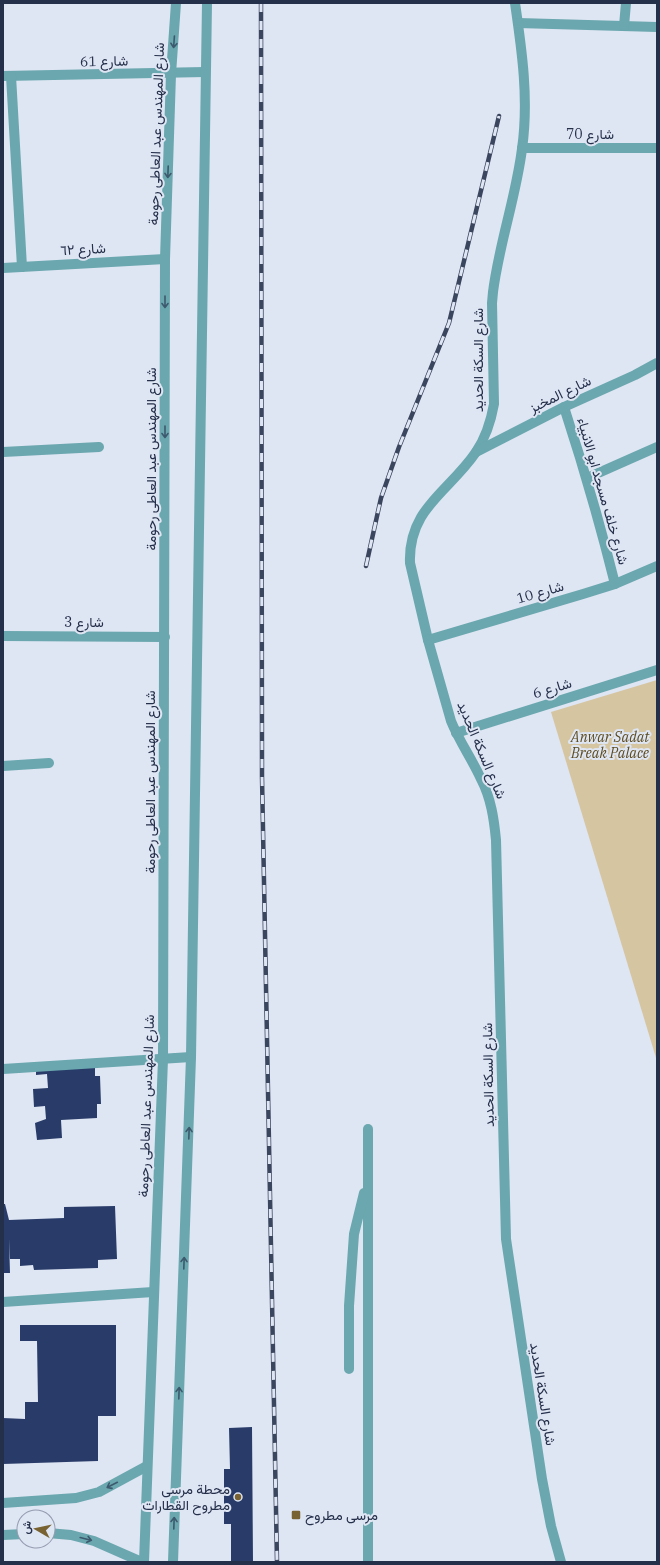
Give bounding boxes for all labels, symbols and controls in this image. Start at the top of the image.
one-way arrow [170,35,177,48]
street label: شارع المهندس عبد العاطى رحومة [144,42,170,226]
street label: شارع 61 [80,52,128,72]
street label: شارع 70 [566,125,614,145]
one-way arrow [164,165,172,178]
street label: شارع ٦٢ [60,239,106,261]
one-way arrow [161,295,169,308]
street label: شارع السكة الحديد [469,308,489,412]
street label: شارع المهندس عبد العاطى رحومة [142,368,162,550]
street label: شارع المخبز [525,371,595,419]
street label: شارع خلف مسجد ابو الانبياء [571,415,633,567]
one-way arrow [161,425,169,438]
street label: شارع 10 [514,577,566,609]
street label: شارع 3 [64,613,104,633]
street label: شارع 6 [530,674,574,704]
street label: شارع المهندس عبد العاطى رحومة [141,691,161,873]
street label: شارع السكة الحديد [452,699,511,802]
park label: Anwar Sadat Break Palace [570,728,650,762]
street label: شارع المهندس عبد العاطى رحومة [134,1014,160,1198]
street label: شارع السكة الحديد [478,1023,500,1127]
one-way arrow [185,1127,192,1140]
one-way arrow [180,1257,188,1270]
street label: شارع السكة الحديد [524,1341,560,1447]
one-way arrow [175,1387,183,1400]
place label: محطة مرسى مطروح القطارات [142,1480,230,1516]
one-way arrow [107,1482,119,1489]
marker: محطة مرسى مطروح القطارات [233,1492,243,1502]
place label: مرسى مطروح [305,1506,378,1526]
north arrow [16,1509,56,1549]
marker: مرسى مطروح [290,1509,302,1521]
one-way arrow [170,1517,178,1530]
text: ش [18,1520,34,1535]
one-way arrow [80,1535,93,1543]

